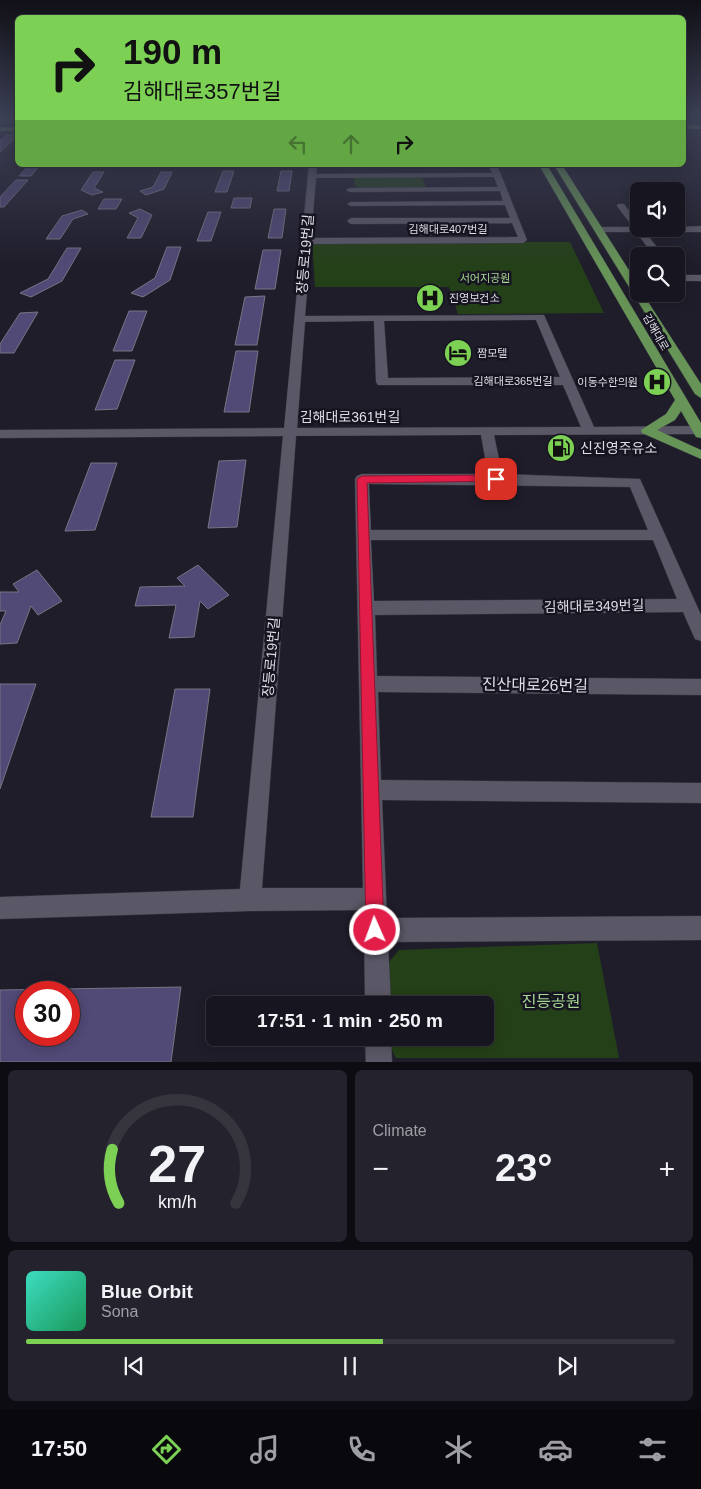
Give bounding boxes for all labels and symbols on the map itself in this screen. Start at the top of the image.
street label: 장등로19번길 [294,213,316,295]
street label: 김해대로407번길 [408,223,488,235]
park label: 서어지공원 [460,272,510,284]
hospital icon: 진영보건소 [415,283,445,313]
place label: 진영보건소 [449,292,500,304]
street label: 김해대로 [641,311,671,353]
hotel icon: 짬모텔 [443,338,473,368]
place label: 짬모텔 [477,347,507,359]
hospital icon: 이동수한의원 [642,367,672,397]
street label: 김해대로365번길 [473,375,553,387]
place label: 이동수한의원 [577,376,638,388]
street label: 김해대로361번길 [300,409,400,425]
fuel station icon: 신진영주유소 [546,433,576,463]
place label: 신진영주유소 [580,440,657,456]
pin [475,458,517,500]
street label: 김해대로349번길 [544,597,644,615]
street label: 장등로19번길 [260,616,282,698]
street label: 진산대로26번길 [482,676,588,694]
position arrow [348,903,400,955]
speed limit sign: 30 [15,981,80,1046]
park label: 진등공원 [522,993,580,1010]

